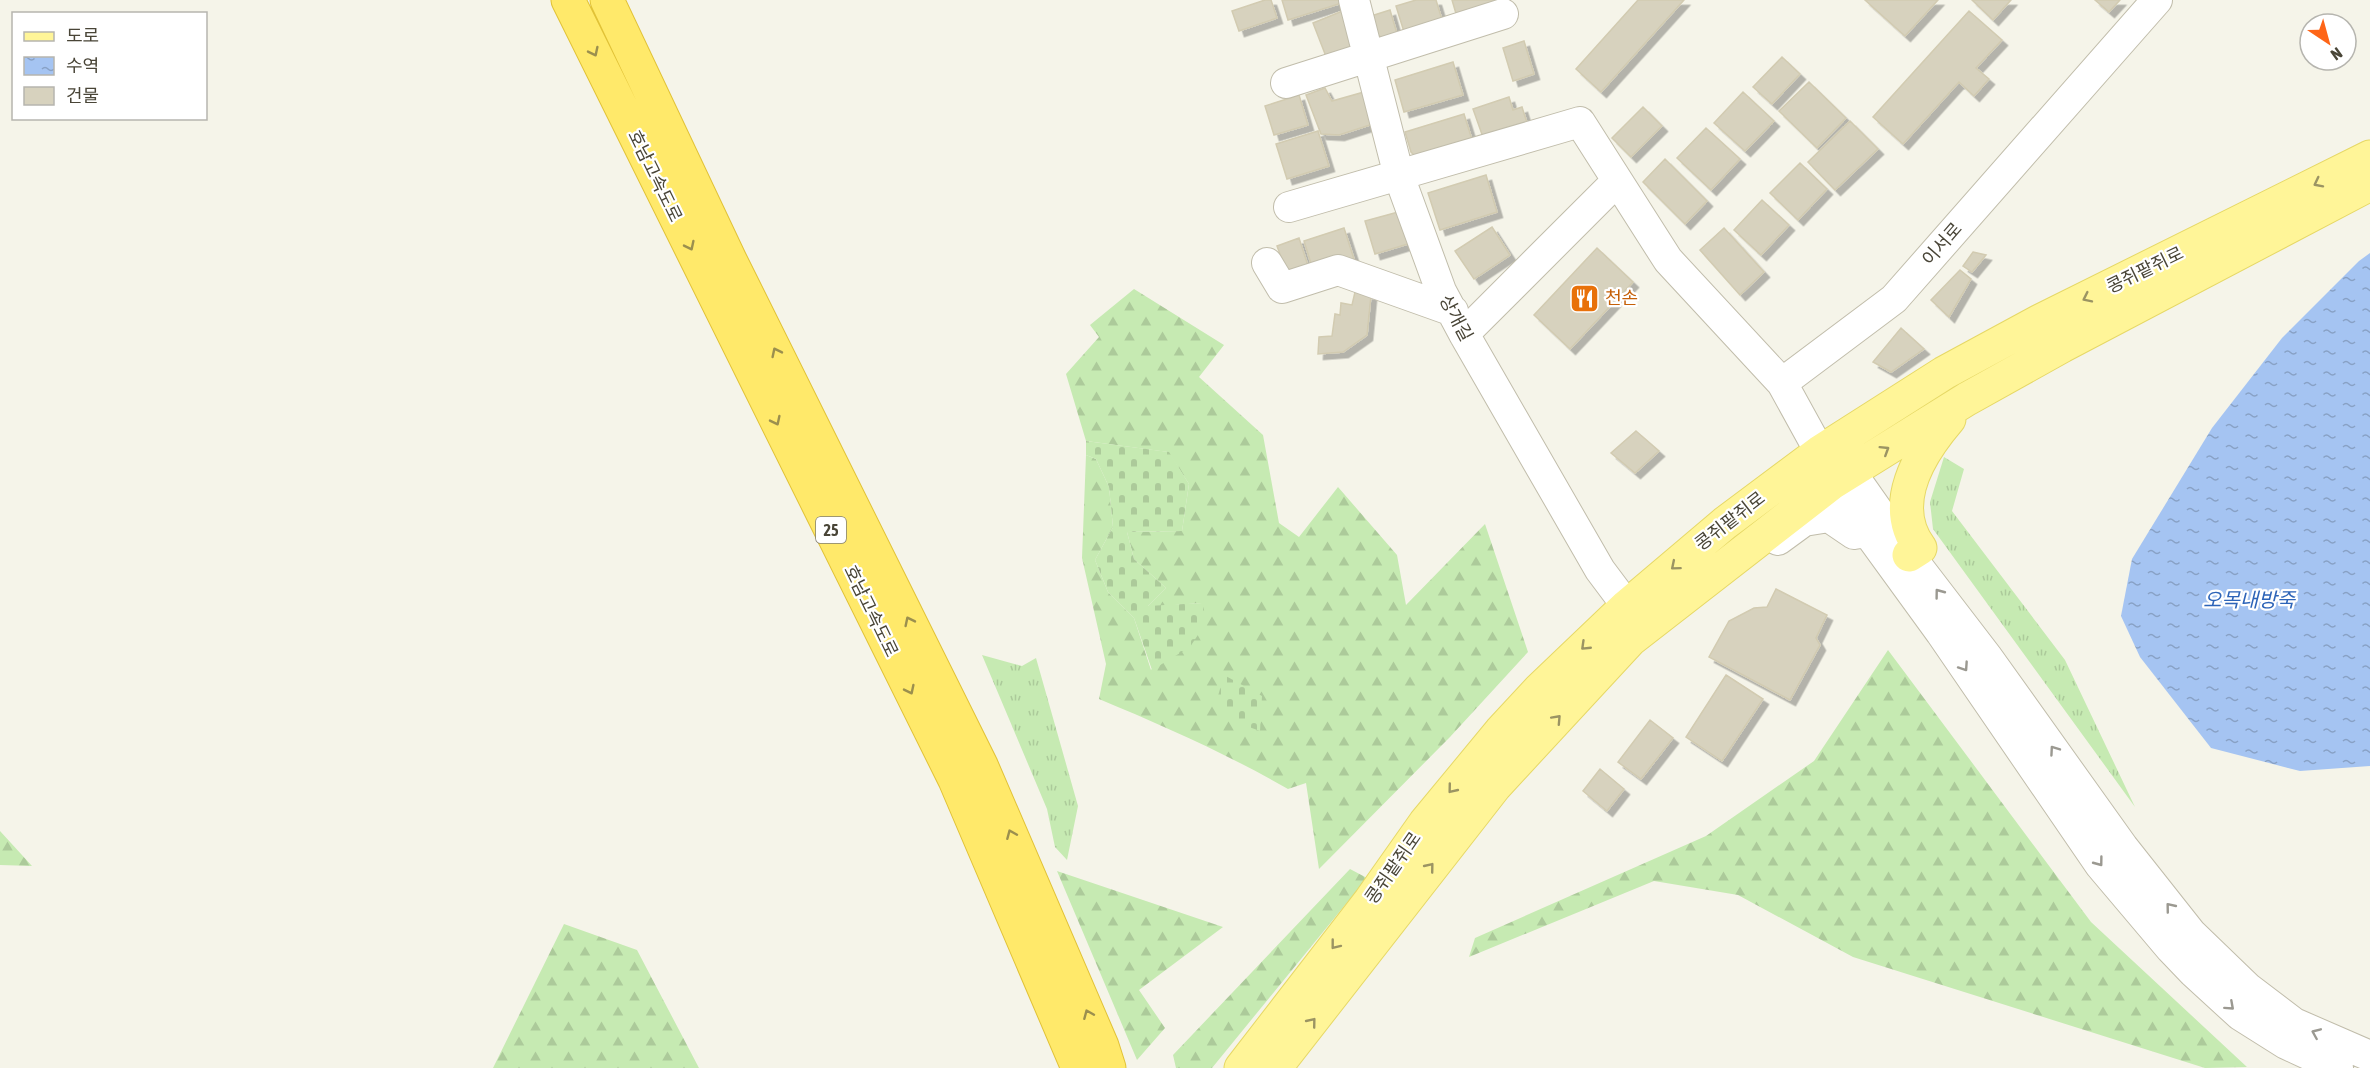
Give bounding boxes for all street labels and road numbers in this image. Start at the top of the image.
street label: 호남고속도로 [624,127,687,225]
street label: 이서로 [1917,218,1966,269]
street label: 콩쥐팥쥐로 [2103,242,2187,297]
street label: 상개길 [1436,291,1477,345]
street label: 콩쥐팥쥐로 [1691,487,1769,554]
road number: 25 [816,517,846,543]
street label: 호남고속도로 [840,562,903,660]
street label: 콩쥐팥쥐로 [1360,828,1425,908]

